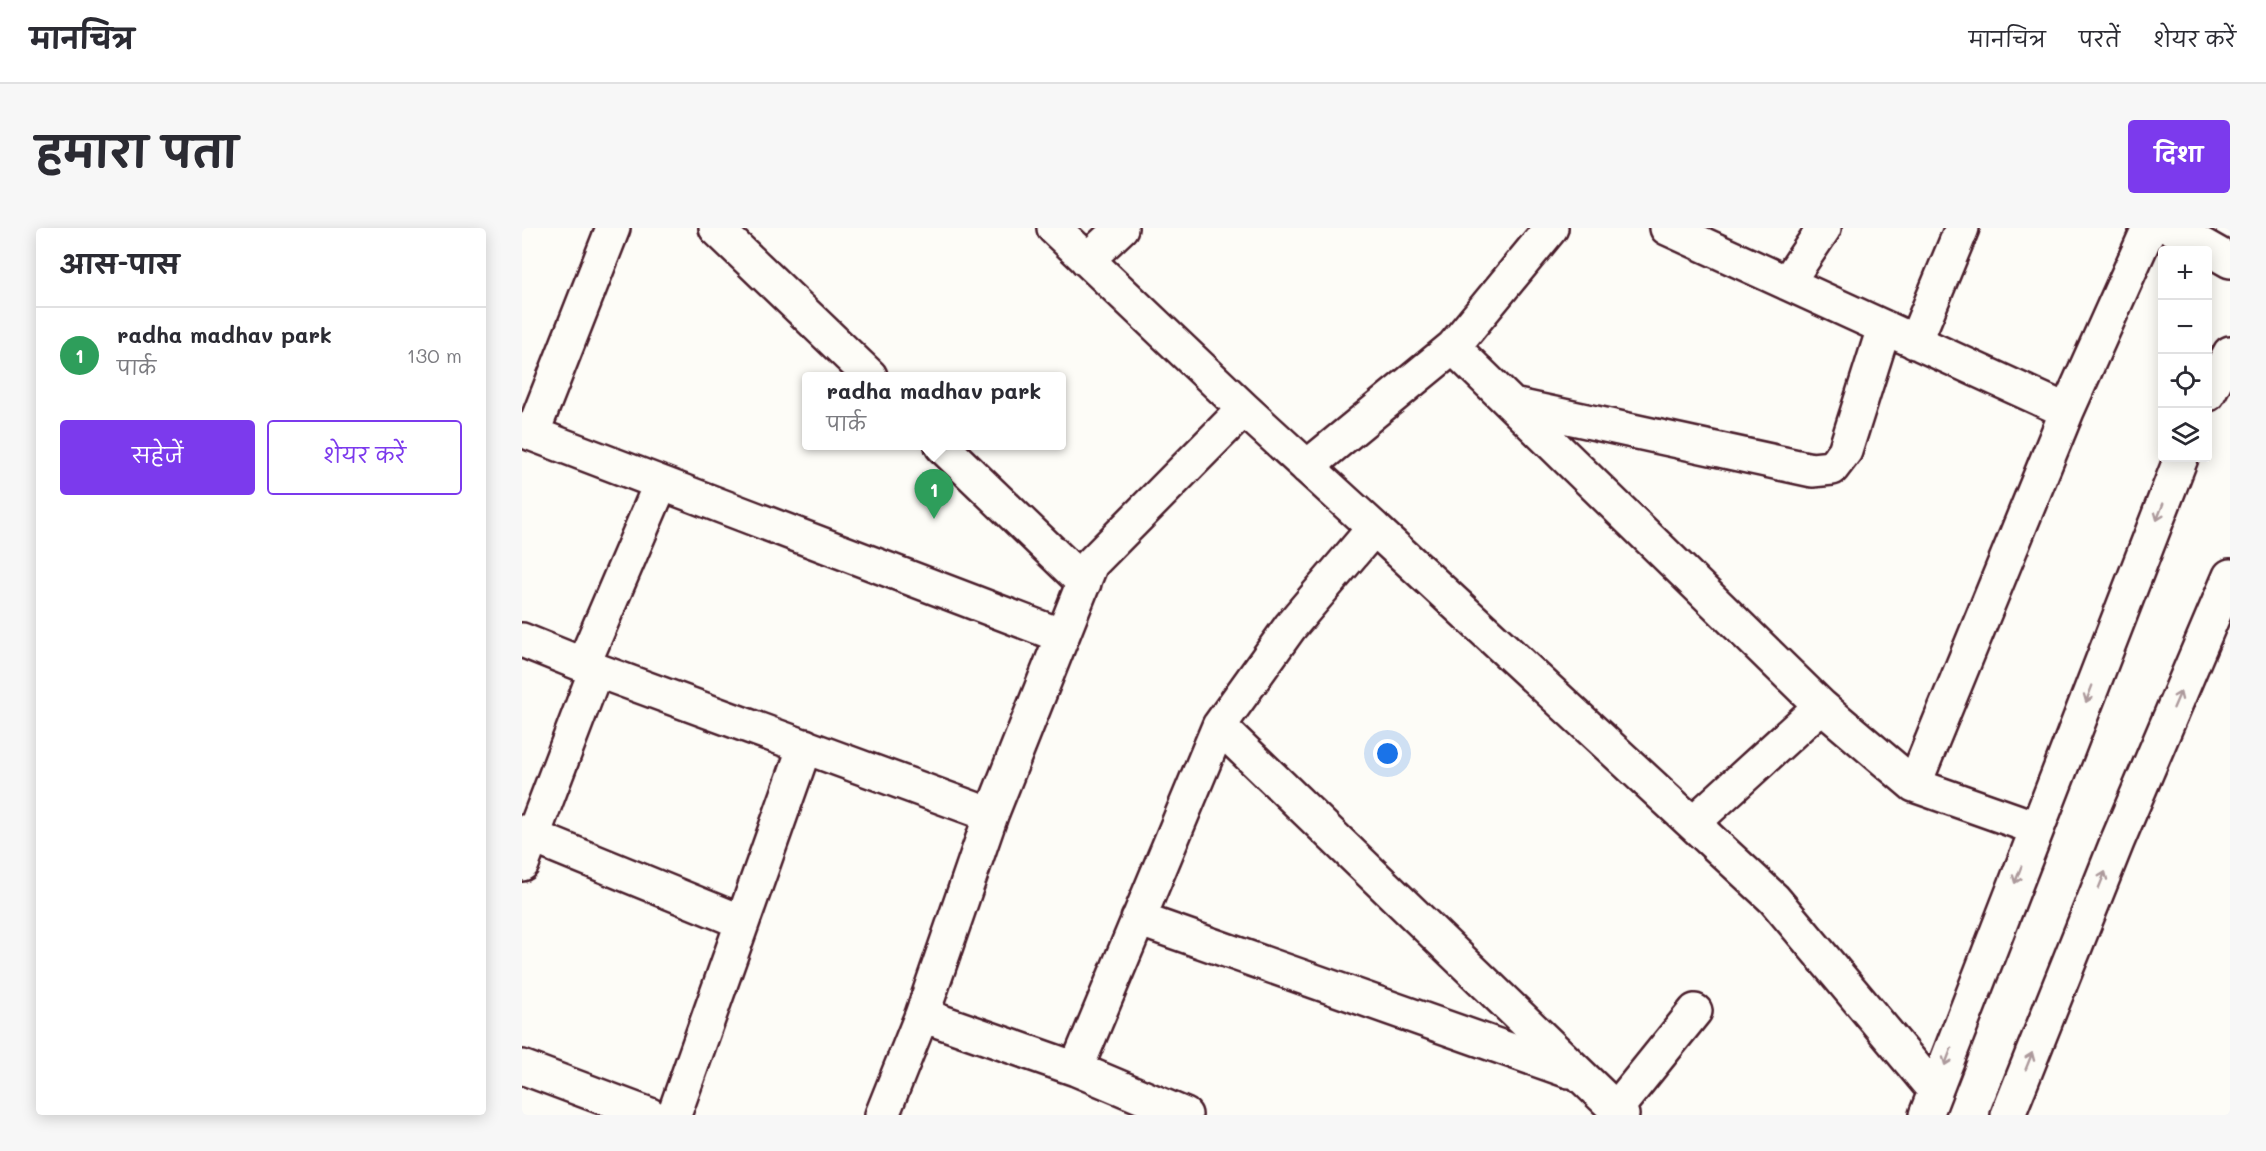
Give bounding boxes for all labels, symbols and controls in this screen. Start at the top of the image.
text: मानचित्र [30,20,134,56]
text: मानचित्र [1969,25,2046,52]
text: परतें [2079,25,2120,52]
text: शेयर करें [2153,25,2236,52]
button: दिशा [2128,120,2230,193]
text: हमारा पता [36,123,238,178]
map controls [2158,246,2212,462]
button: + [2158,246,2212,300]
text: आस-पास [60,247,179,281]
button: − [2158,300,2212,354]
text: radha madhav park [117,320,332,349]
text: 1 [75,342,84,368]
text: 130 m [407,342,462,368]
text: पार्क [117,354,156,380]
button: locate [2158,354,2212,408]
popup [802,372,1066,450]
text: radha madhav park [827,376,1041,405]
button: layers [2158,408,2212,462]
text: पार्क [827,410,866,436]
button: सहेजें [60,420,255,495]
button: शेयर करें [267,420,462,495]
pin: 1 [914,470,954,519]
one-way arrow [2154,502,2165,521]
one-way arrow [2083,684,2094,702]
one-way arrow [2172,691,2183,709]
your location [1373,739,1402,768]
one-way arrow [2012,865,2023,884]
one-way arrow [2097,871,2108,889]
one-way arrow [1942,1047,1953,1066]
one-way arrow [2025,1052,2036,1070]

